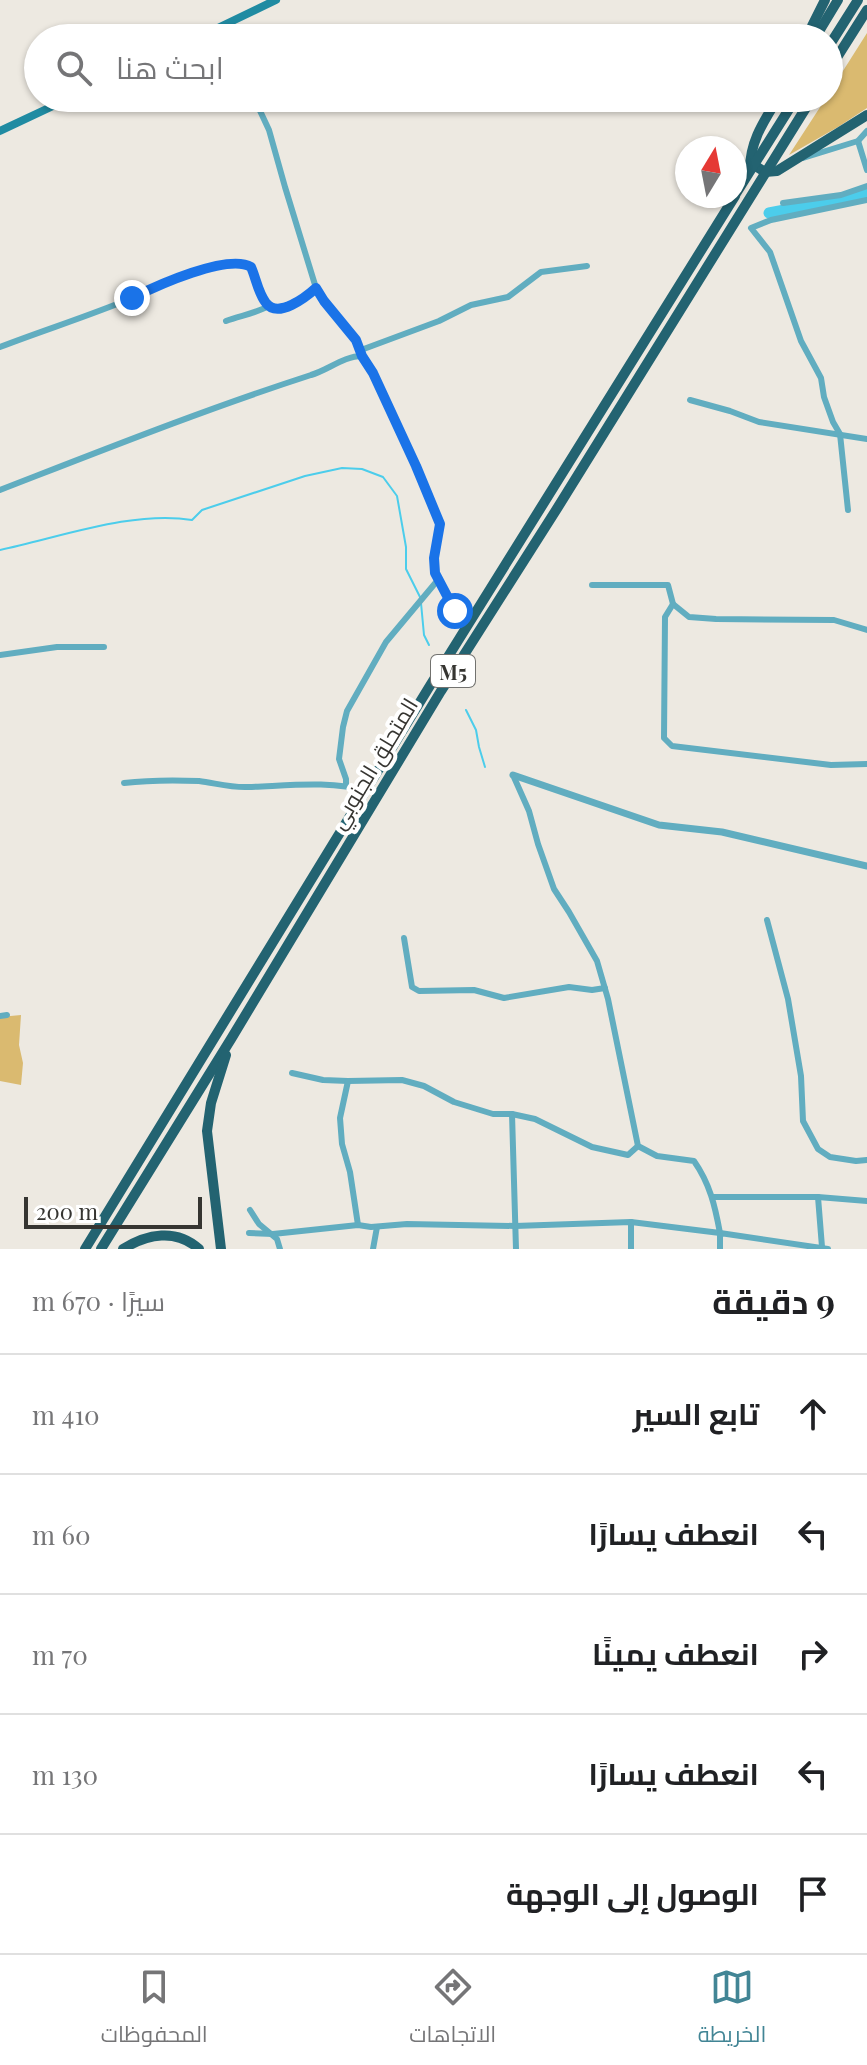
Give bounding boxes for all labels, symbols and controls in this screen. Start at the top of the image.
search box [24,24,843,112]
icon: search [52,46,96,90]
text: ابحث هنا [116,47,224,87]
north arrow [675,136,747,208]
route end [114,280,150,316]
route start [437,593,473,629]
road number: M5 [431,655,475,687]
street label: المتحلق الجنوبي [322,692,427,836]
scale bar [24,1193,202,1229]
text: 200 m [36,1196,98,1226]
text: 9 دقيقة [712,1277,835,1323]
text: سيرًا · 670 m [32,1283,165,1318]
icon: ahead [791,1392,835,1436]
text: تابع السير [633,1393,759,1433]
text: 410 m [32,1397,100,1432]
icon: left [791,1512,835,1556]
text: انعطف يسارًا [588,1513,759,1553]
text: 60 m [32,1517,91,1552]
icon: right [791,1632,835,1676]
text: انعطف يمينًا [592,1633,759,1673]
text: 70 m [32,1637,88,1672]
icon: left [791,1752,835,1796]
text: انعطف يسارًا [588,1753,759,1793]
text: 130 m [32,1757,98,1792]
icon: arrive [791,1872,835,1916]
text: الوصول إلى الوجهة [506,1873,759,1913]
tab: المحفوظات [101,1965,208,2055]
tab: الاتجاهات [409,1965,496,2055]
tab: الخريطة [698,1965,766,2055]

